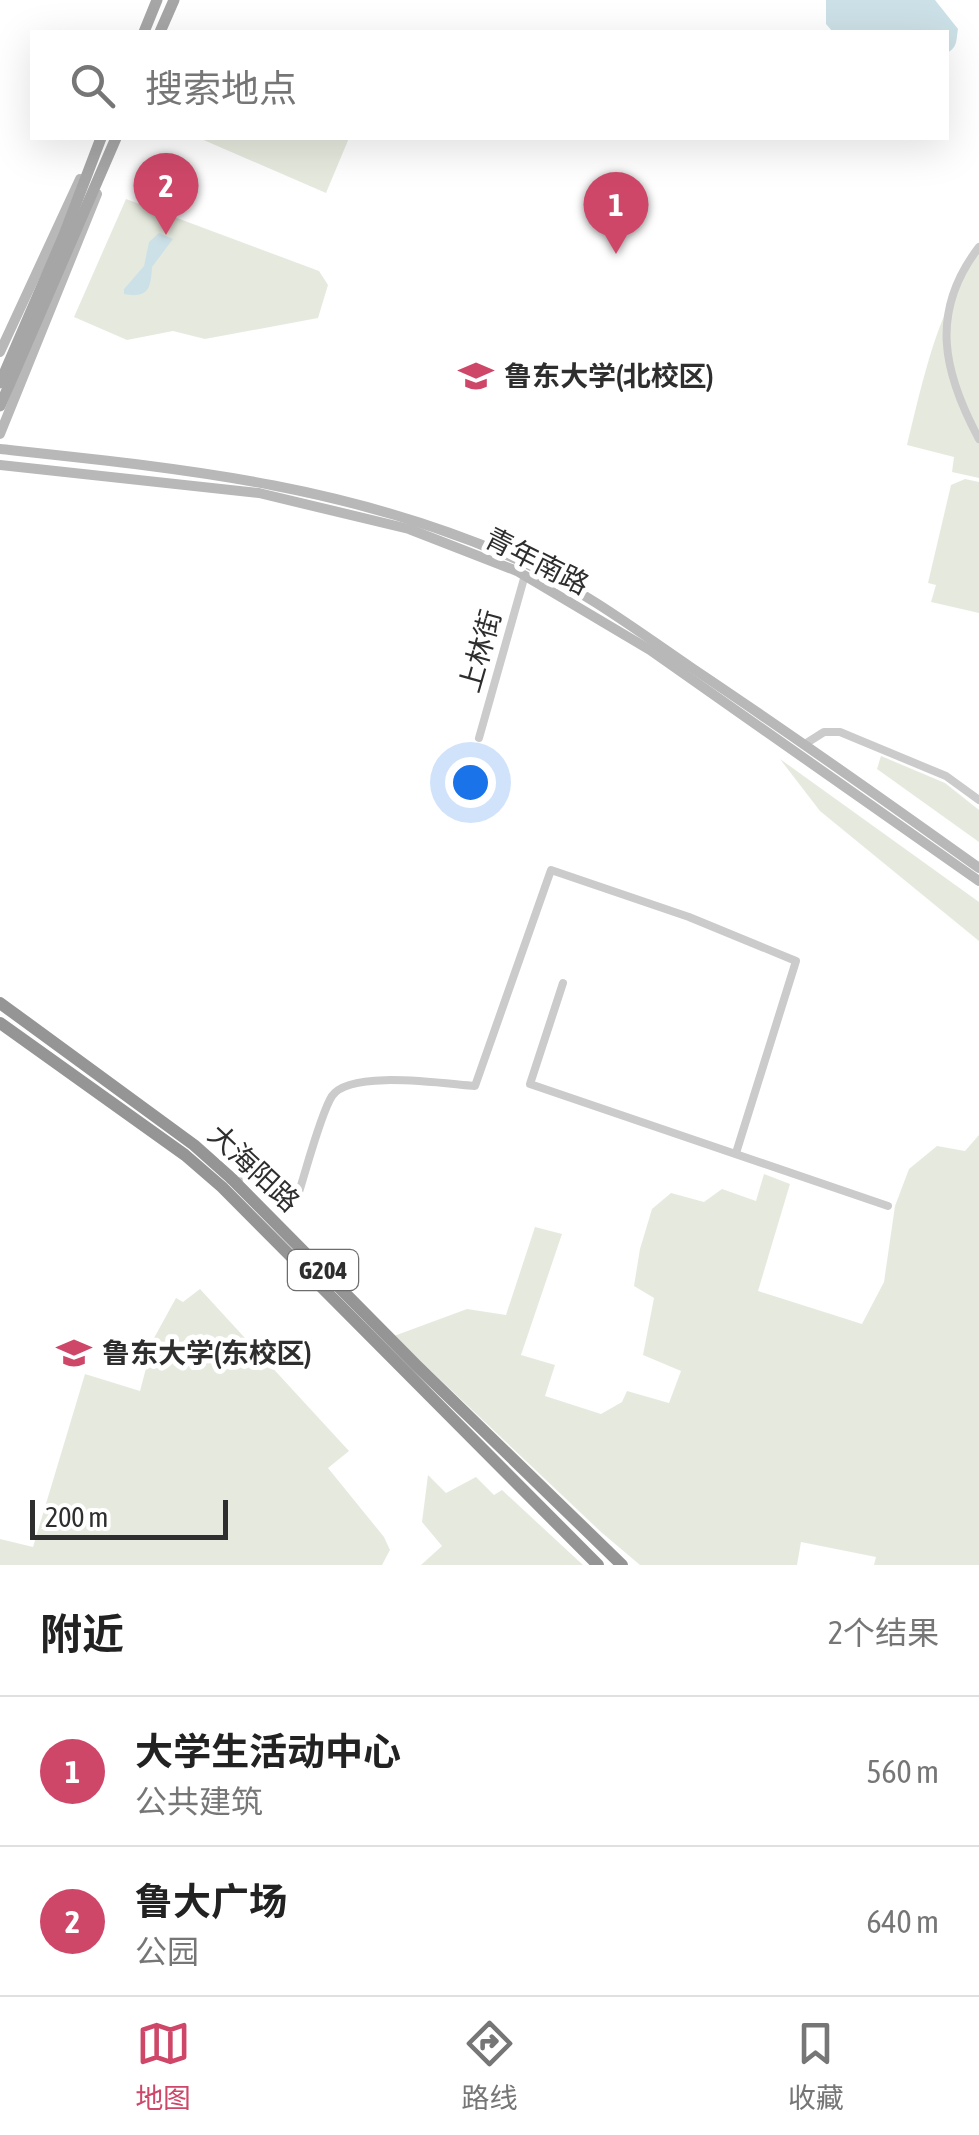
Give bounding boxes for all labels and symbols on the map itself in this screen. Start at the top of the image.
pin: 2 [134,152,198,235]
pin: 1 [584,172,648,254]
school or university icon: 鲁东大学(北校区) [457,357,495,395]
place label: 鲁东大学(北校区) [504,360,713,392]
street label: 青年南路 [480,521,594,601]
street label: 上林街 [453,606,507,696]
your location [445,757,496,808]
street label: 大海阳路 [202,1118,306,1218]
road number: G204 [288,1250,358,1290]
school or university icon: 鲁东大学(东校区) [55,1334,93,1372]
place label: 鲁东大学(东校区) [102,1337,311,1369]
scale bar [30,1495,228,1540]

